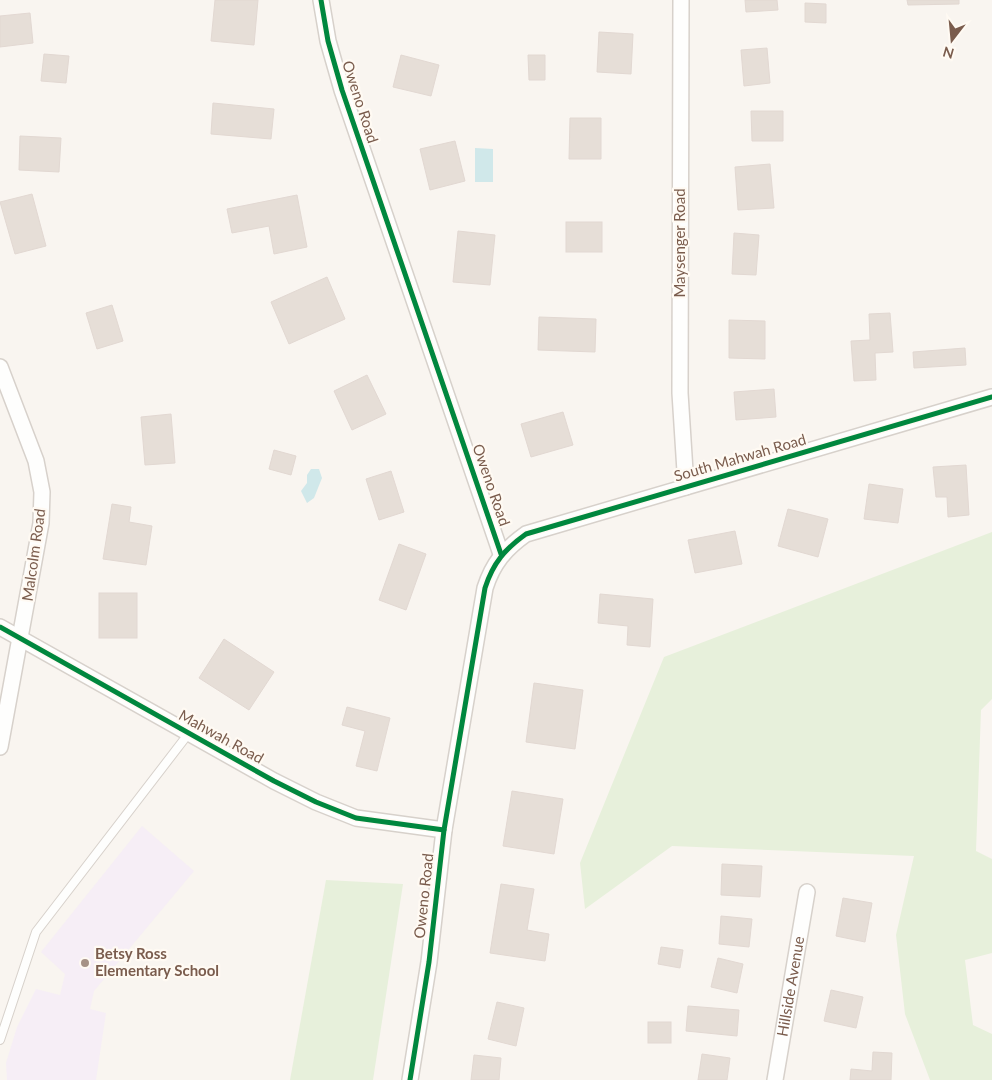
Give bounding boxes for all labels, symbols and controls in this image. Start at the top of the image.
north arrow [927,15,977,65]
text: N [941,43,956,63]
street label: Oweno Road [339,58,383,145]
street label: Maysenger Road [670,188,688,298]
street label: South Mahwah Road [672,430,808,485]
street label: Oweno Road [470,441,514,528]
street label: Malcolm Road [18,507,48,602]
street label: Mahwah Road [176,705,267,767]
street label: Oweno Road [410,852,436,939]
street label: Hillside Avenue [773,935,807,1038]
place label: Betsy Ross Elementary School [95,944,219,979]
marker: Betsy Ross Elementary School [79,957,91,969]

